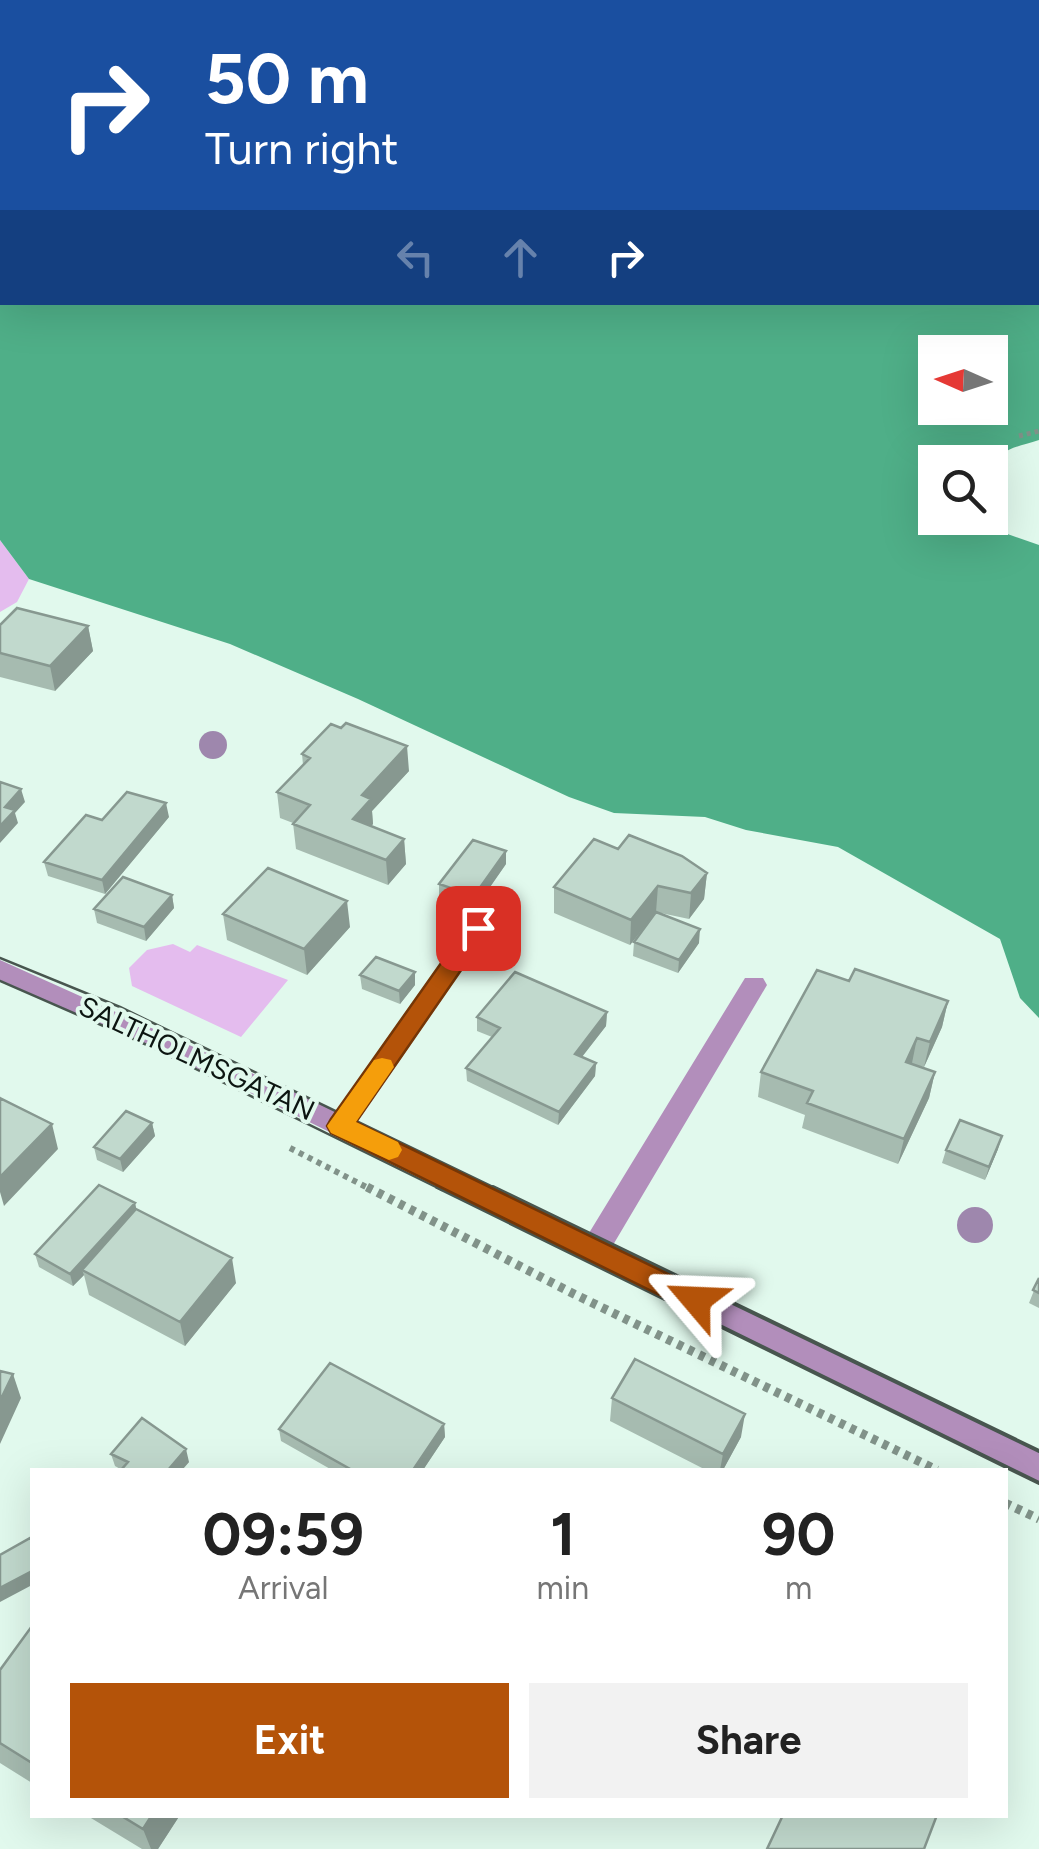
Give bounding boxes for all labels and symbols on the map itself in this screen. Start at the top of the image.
north arrow [918,335,1008,425]
pin [436,886,521,971]
street label: SALTHOLMSGATAN [74,988,320,1128]
position arrow [644,1248,748,1352]

